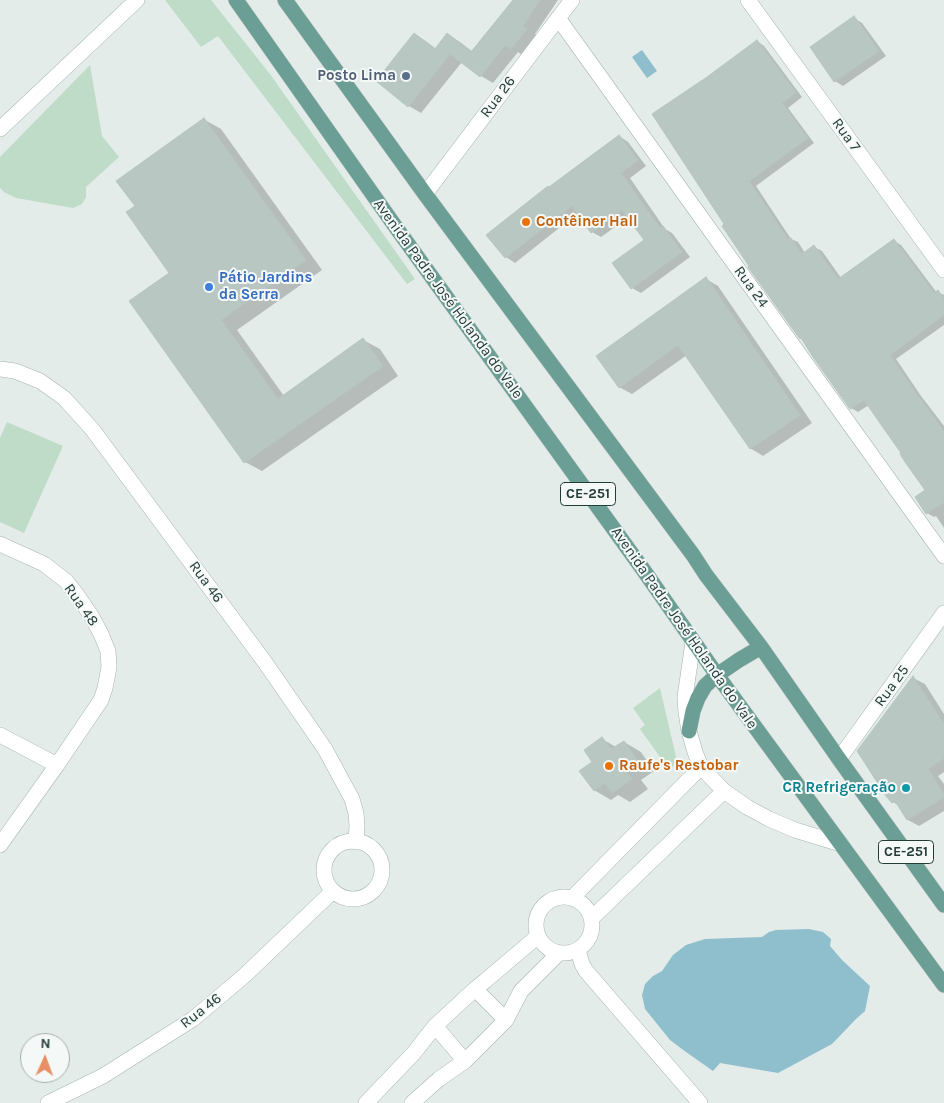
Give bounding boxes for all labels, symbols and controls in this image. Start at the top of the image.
place label: Posto Lima [317,67,396,85]
marker: Posto Lima [400,70,412,82]
street label: Rua 26 [477,73,519,121]
street label: Rua 7 [828,115,864,155]
street label: Avenida Padre José Holanda do Vale [369,196,527,402]
place label: Contêiner Hall [536,213,638,231]
marker: Contêiner Hall [520,216,532,228]
street label: Rua 24 [730,263,772,311]
place label: Pátio Jardins da Serra [219,269,312,304]
marker: Pátio Jardins da Serra [203,281,215,293]
road number: CE-251 [560,482,616,506]
street label: Avenida Padre José Holanda do Vale [607,524,761,732]
street label: Rua 46 [185,558,227,606]
street label: Rua 48 [60,580,102,630]
street label: Rua 25 [871,662,913,710]
place label: Raufe's Restobar [619,757,738,775]
marker: Raufe's Restobar [603,760,615,772]
place label: CR Refrigeração [783,779,896,797]
marker: CR Refrigeração [900,782,912,794]
road number: CE-251 [878,840,934,864]
street label: Rua 46 [177,989,225,1033]
north arrow [20,1033,70,1083]
text: N [40,1035,51,1052]

